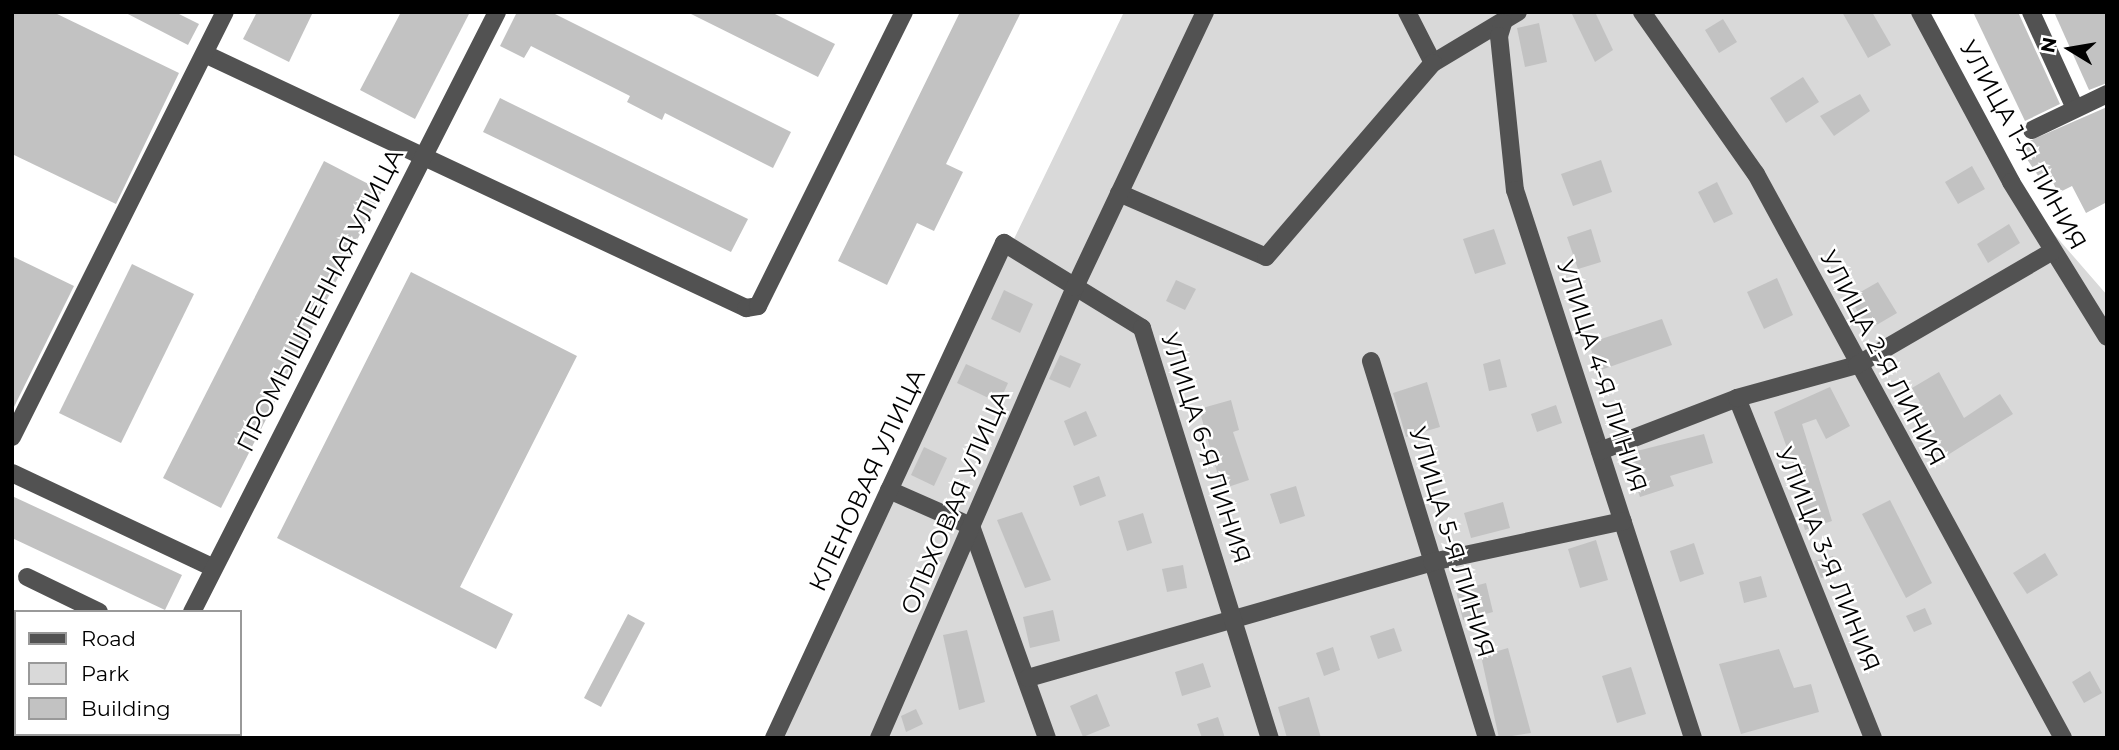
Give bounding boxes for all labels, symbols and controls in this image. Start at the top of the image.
north arrow [2035,14,2105,84]
street label: УЛИЦА 1-Я ЛИНИЯ [1953,35,2093,255]
text: N [2036,35,2062,55]
street label: ПРОМЫШЛЕННАЯ УЛИЦА [231,143,409,457]
street label: УЛИЦА 2-Я ЛИНИЯ [1814,245,1952,471]
street label: УЛИЦА 4-Я ЛИНИЯ [1551,256,1653,496]
street label: УЛИЦА 6-Я ЛИНИЯ [1155,329,1257,567]
street label: КЛЕНОВАЯ УЛИЦА [803,364,931,596]
street label: ОЛЬХОВАЯ УЛИЦА [895,385,1015,619]
street label: УЛИЦА 5-Я ЛИНИЯ [1403,423,1501,661]
street label: УЛИЦА 3-Я ЛИНИЯ [1770,442,1886,676]
legend [14,610,242,736]
text: Road [81,626,136,651]
text: Park [81,661,129,686]
text: Building [81,696,171,721]

